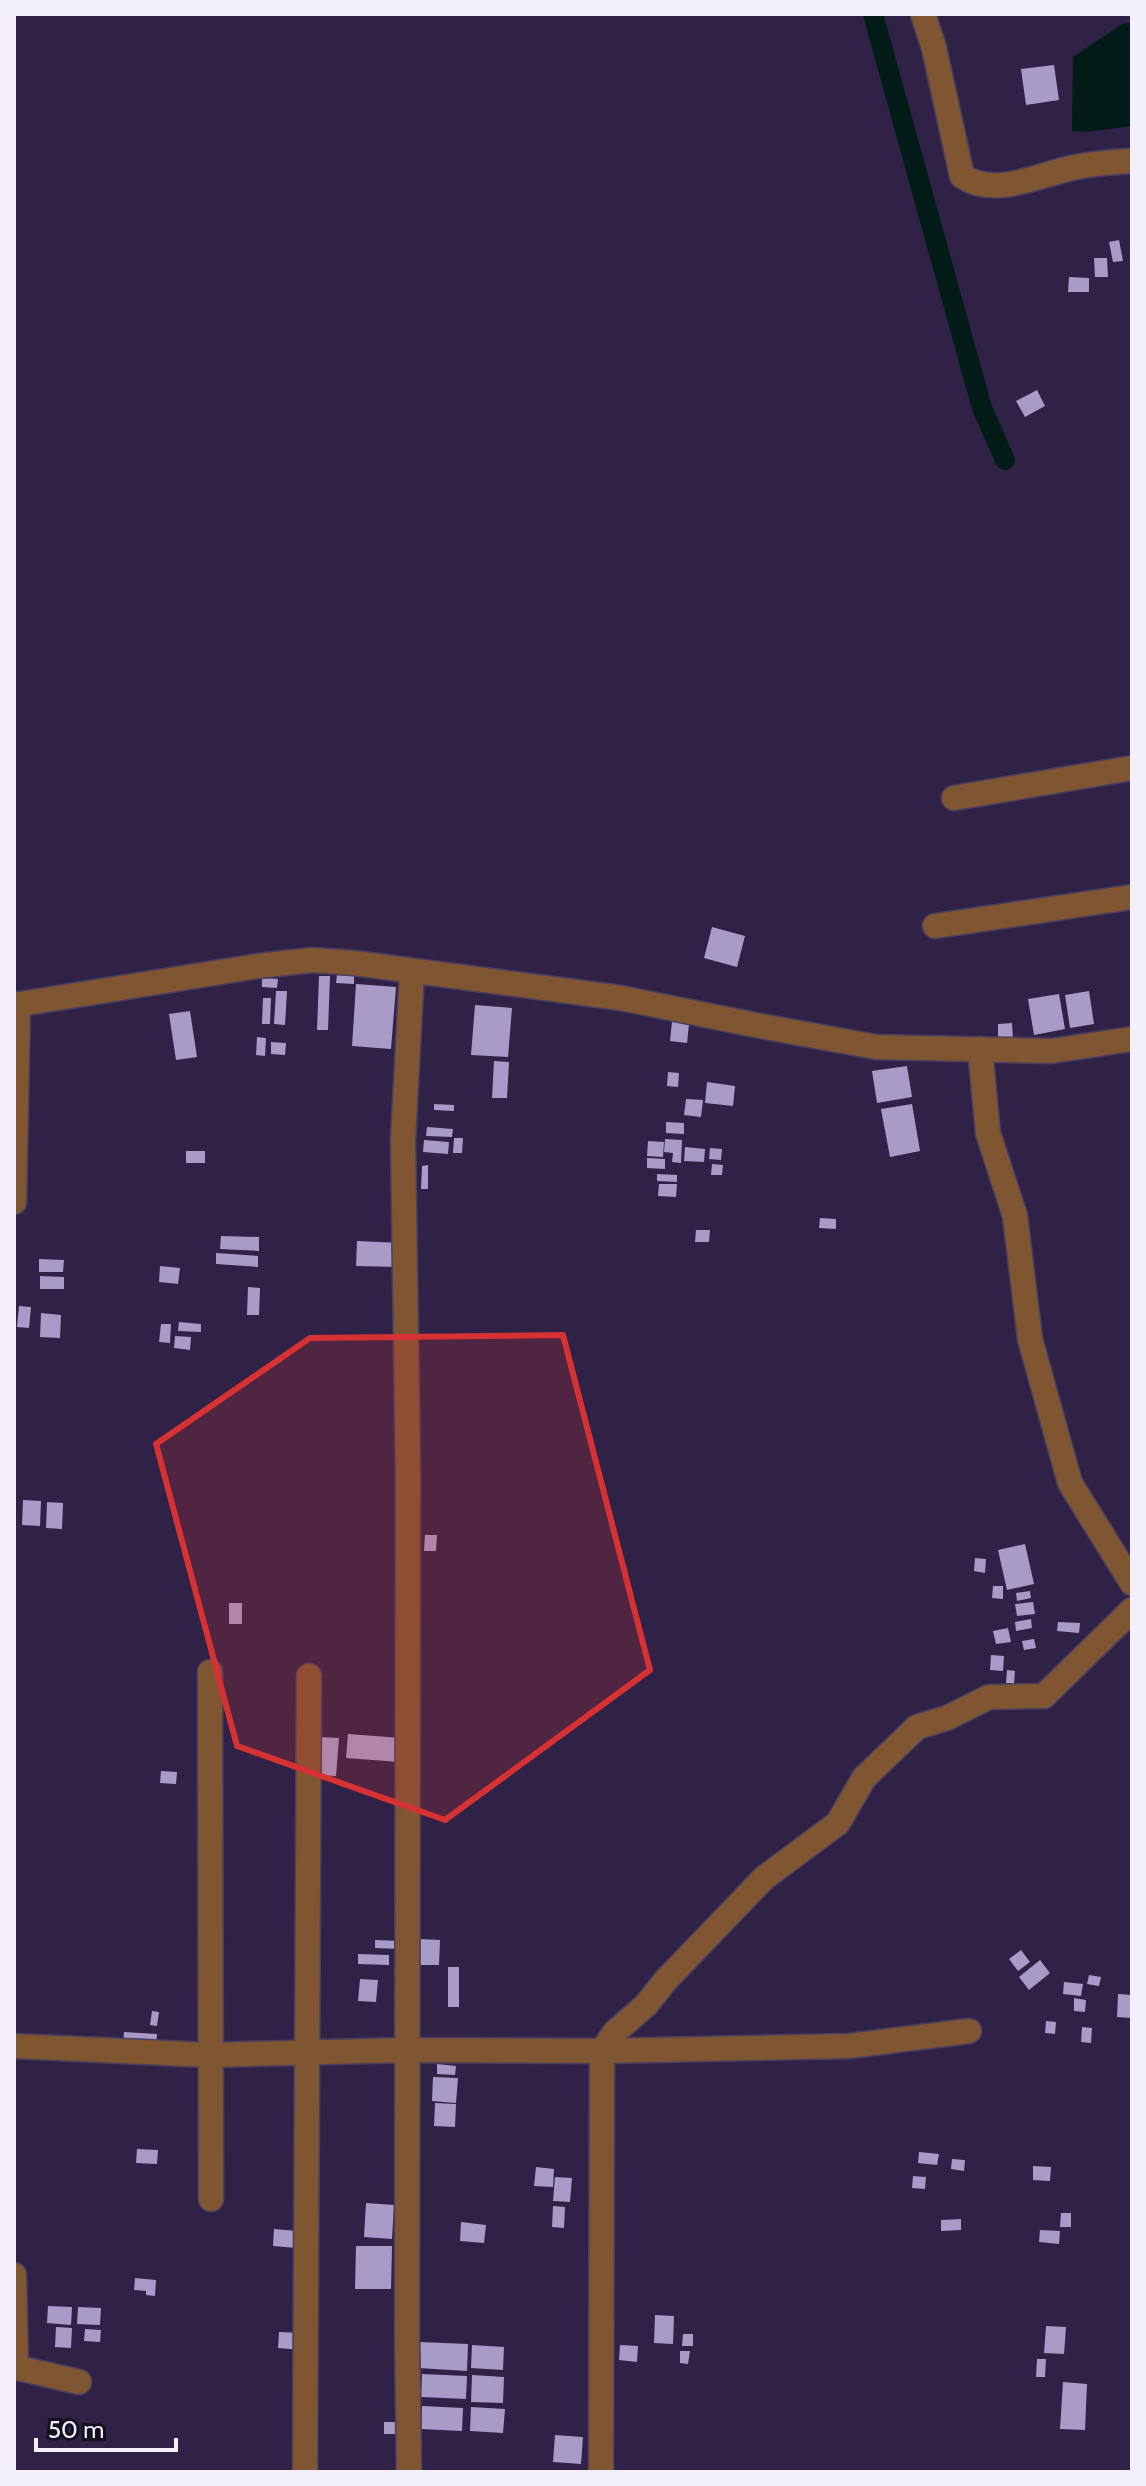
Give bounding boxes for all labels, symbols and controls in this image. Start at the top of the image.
scale bar [36,2402,176,2452]
text: 50 m [48,2415,104,2444]

